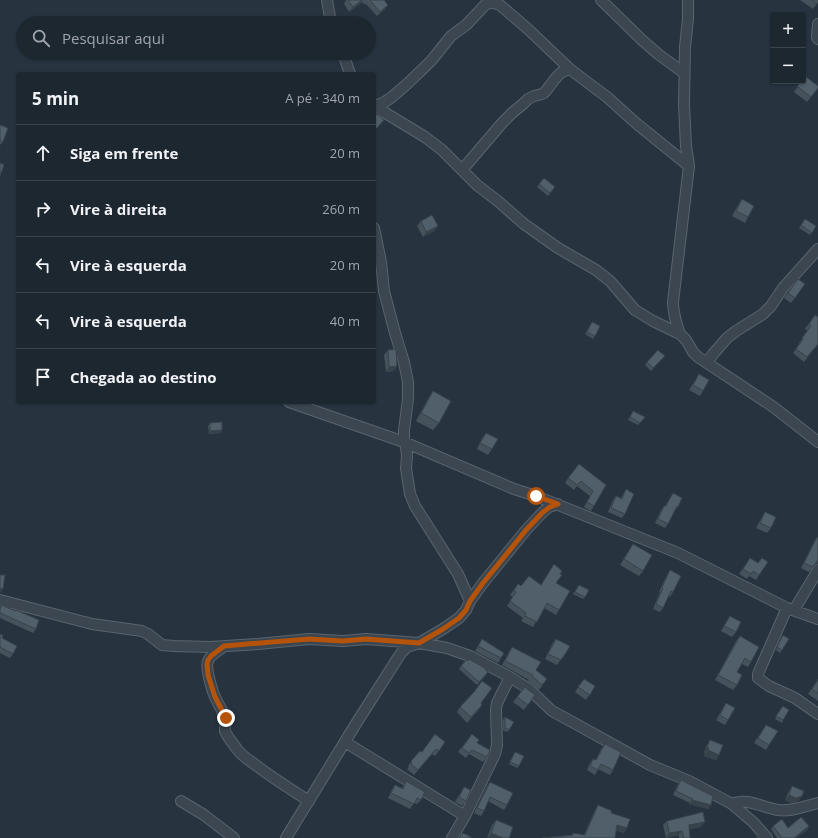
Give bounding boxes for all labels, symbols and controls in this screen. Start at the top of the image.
map controls [770,12,806,84]
button: + [770,12,806,48]
search box [16,16,376,60]
icon: search [30,27,52,49]
text: Pesquisar aqui [62,28,165,48]
button: − [770,48,806,84]
text: 5 min [32,87,79,110]
text: A pé · 340 m [285,89,360,107]
icon: ahead [32,142,54,164]
text: Siga em frente [70,143,178,163]
text: 20 m [330,144,360,162]
icon: right [32,198,54,220]
text: Vire à direita [70,199,167,219]
text: 260 m [322,200,360,218]
icon: left [32,254,54,276]
text: Vire à esquerda [70,255,187,275]
text: 20 m [330,256,360,274]
icon: left [32,310,54,332]
text: Vire à esquerda [70,311,187,331]
text: 40 m [330,312,360,330]
icon: arrive [32,366,54,388]
text: Chegada ao destino [70,367,217,387]
route start [527,487,545,505]
route end [217,709,235,727]

